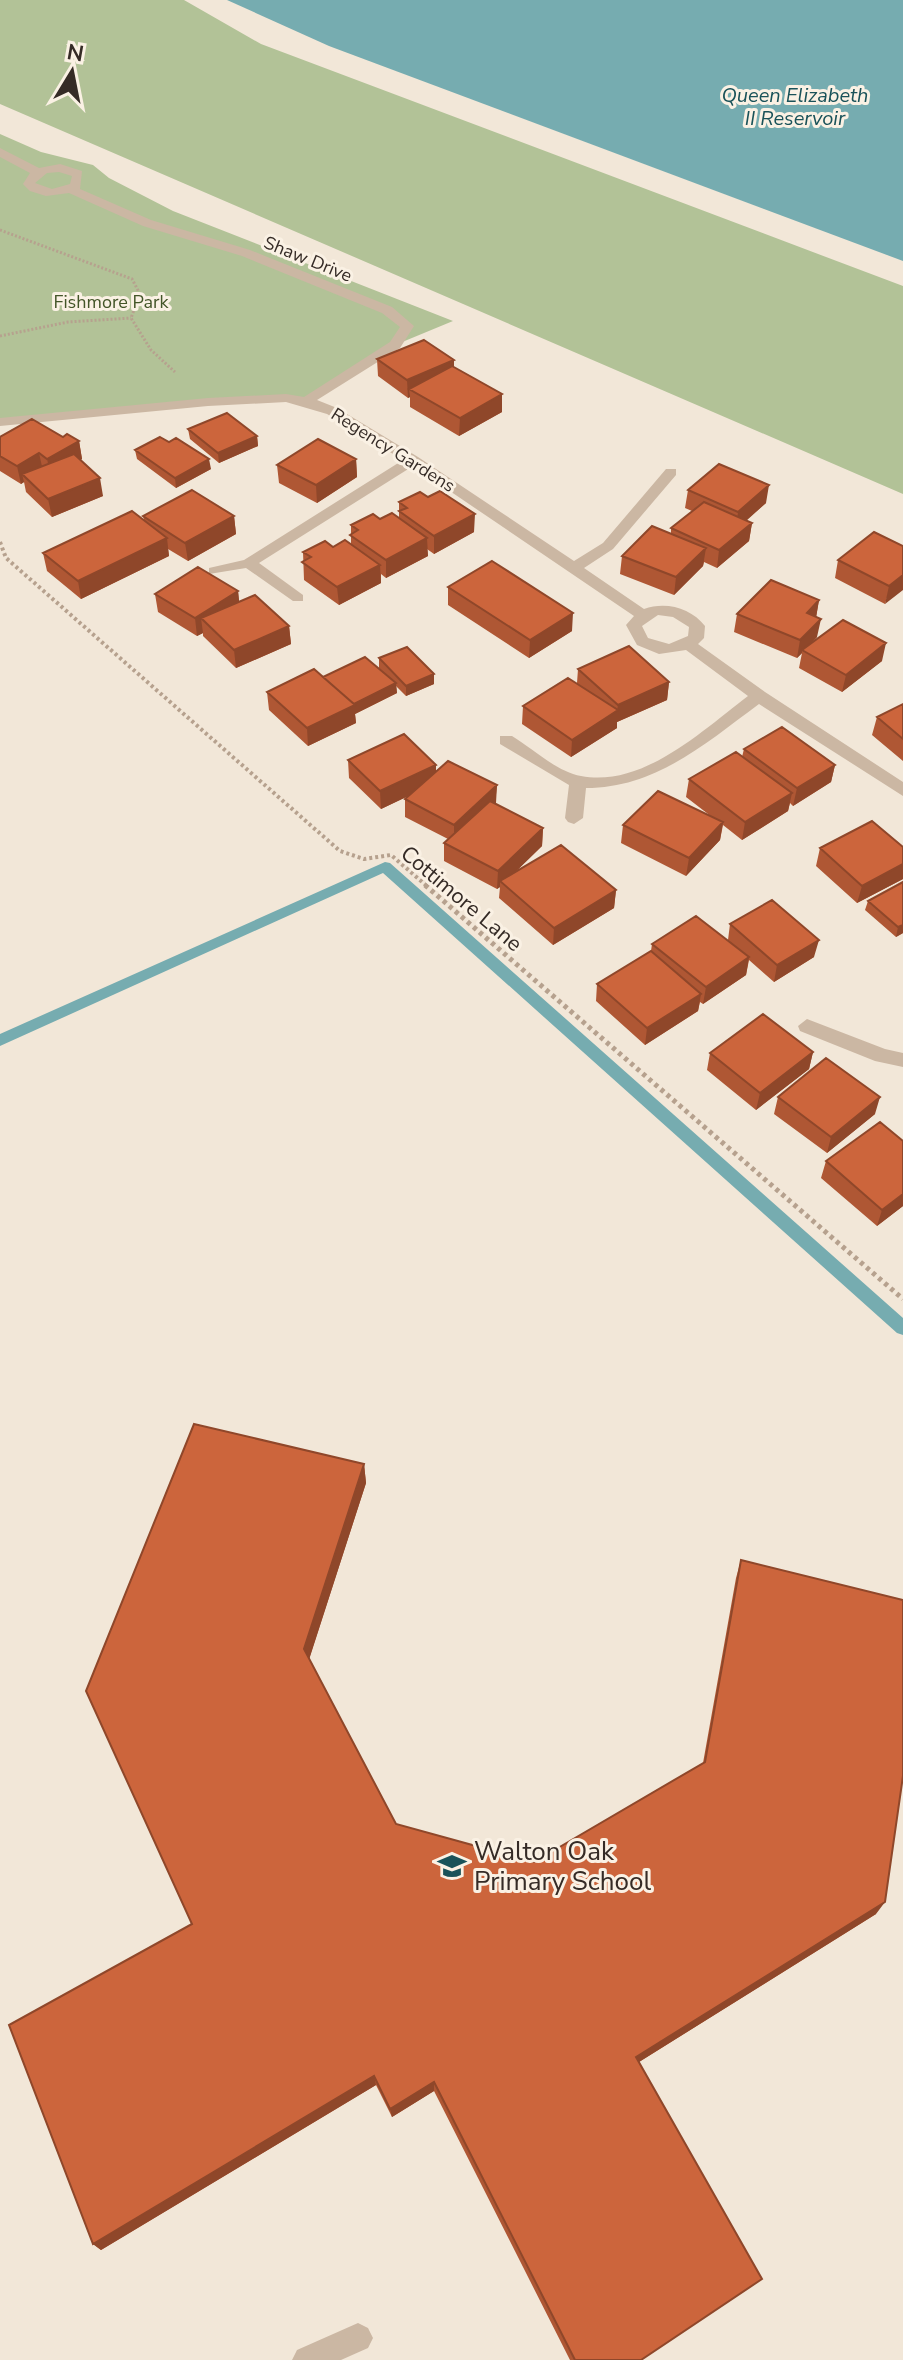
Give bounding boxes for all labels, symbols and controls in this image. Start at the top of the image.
north arrow [32,32,112,112]
text: N [65,37,86,69]
water label: Queen Elizabeth II Reservoir [722,82,868,132]
street label: Shaw Drive [260,230,356,288]
park label: Fishmore Park [54,290,169,314]
street label: Regency Gardens [326,402,460,498]
street label: Cottimore Lane [394,839,529,959]
place label: Walton Oak Primary School [474,1834,651,1899]
school or university icon: Walton Oak Primary School [437,1851,467,1881]

